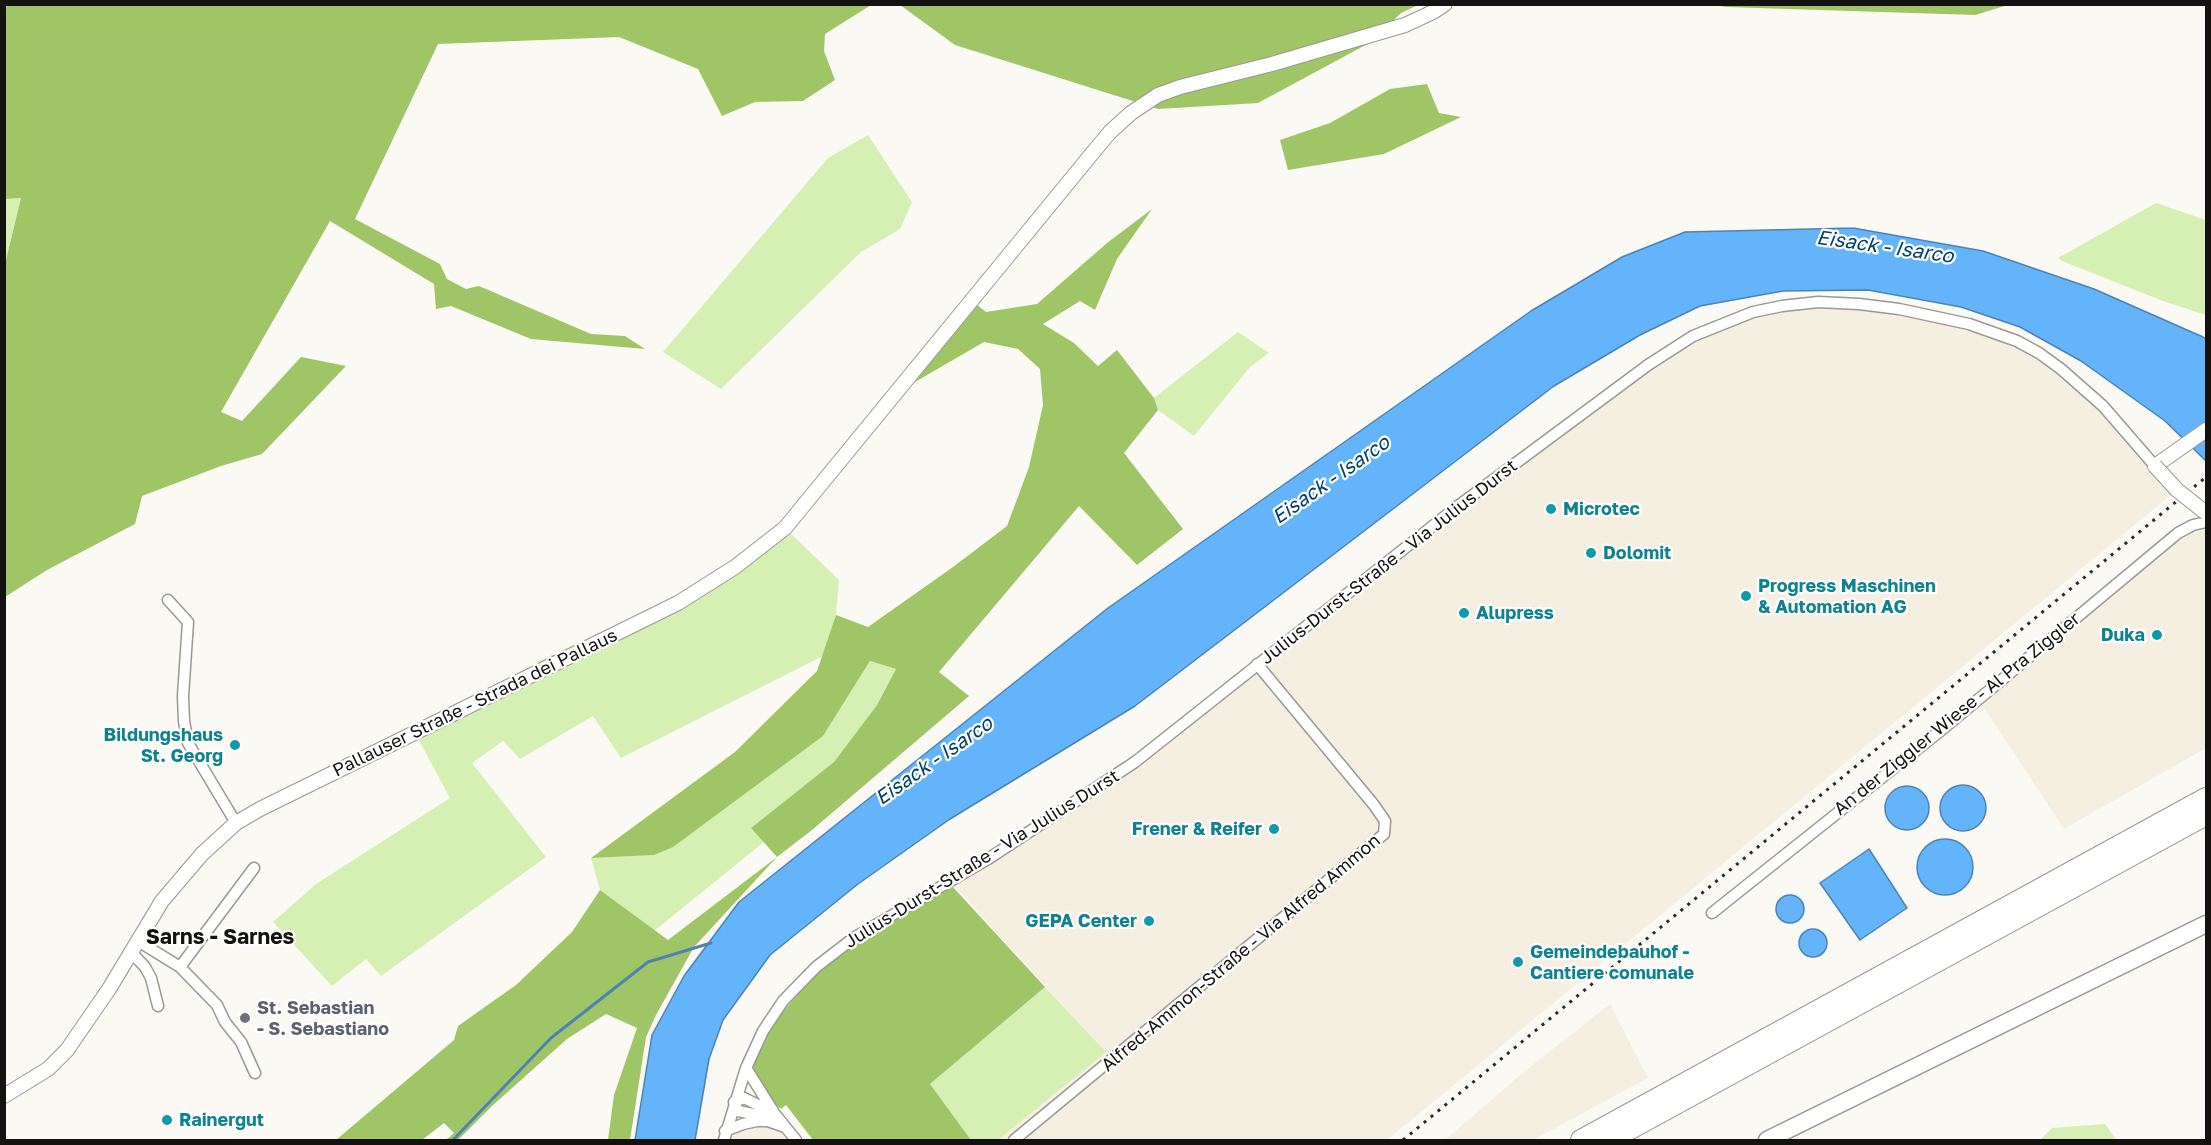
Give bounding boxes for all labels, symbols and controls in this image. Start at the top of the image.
water label: Eisack - Isarco [1815,226,1955,268]
water label: Eisack - Isarco [1268,431,1394,529]
street label: Julius-Durst-Straße - Via Julius Durst [1256,455,1522,669]
place label: Microtec [1563,498,1640,520]
marker: Microtec [1544,502,1558,516]
place label: Dolomit [1603,542,1671,564]
marker: Dolomit [1584,546,1598,560]
place label: Progress Maschinen & Automation AG [1758,575,1936,618]
marker: Progress Maschinen & Automation AG [1739,589,1753,603]
place label: Alupress [1476,602,1554,624]
marker: Alupress [1457,606,1471,620]
street label: An der Ziggler Wiese - Al Pra Ziggler [1830,608,2084,820]
place label: Duka [2101,624,2145,646]
street label: Pallauser Straße - Strada dei Pallaus [329,625,621,781]
marker: Duka [2150,628,2164,642]
water label: Eisack - Isarco [871,712,997,810]
place label: Bildungshaus St. Georg [103,724,223,766]
marker: Bildungshaus St. Georg [228,738,242,752]
street label: Julius-Durst-Straße - Via Julius Durst [841,765,1123,953]
place label: Frener & Reifer [1132,818,1262,840]
marker: Frener & Reifer [1267,822,1281,836]
street label: Alfred-Ammon-Straße - Via Alfred Ammon [1097,830,1385,1076]
place label: GEPA Center [1025,910,1137,932]
marker: GEPA Center [1142,914,1156,928]
district label: Sarns - Sarnes [146,924,294,950]
place label: Gemeindebauhof - Cantiere comunale [1530,941,1694,984]
marker: Gemeindebauhof - Cantiere comunale [1511,955,1525,969]
place label: St. Sebastian - S. Sebastiano [257,997,389,1040]
marker: St. Sebastian - S. Sebastiano [238,1011,252,1025]
place label: Rainergut [179,1109,264,1131]
marker: Rainergut [160,1113,174,1127]

